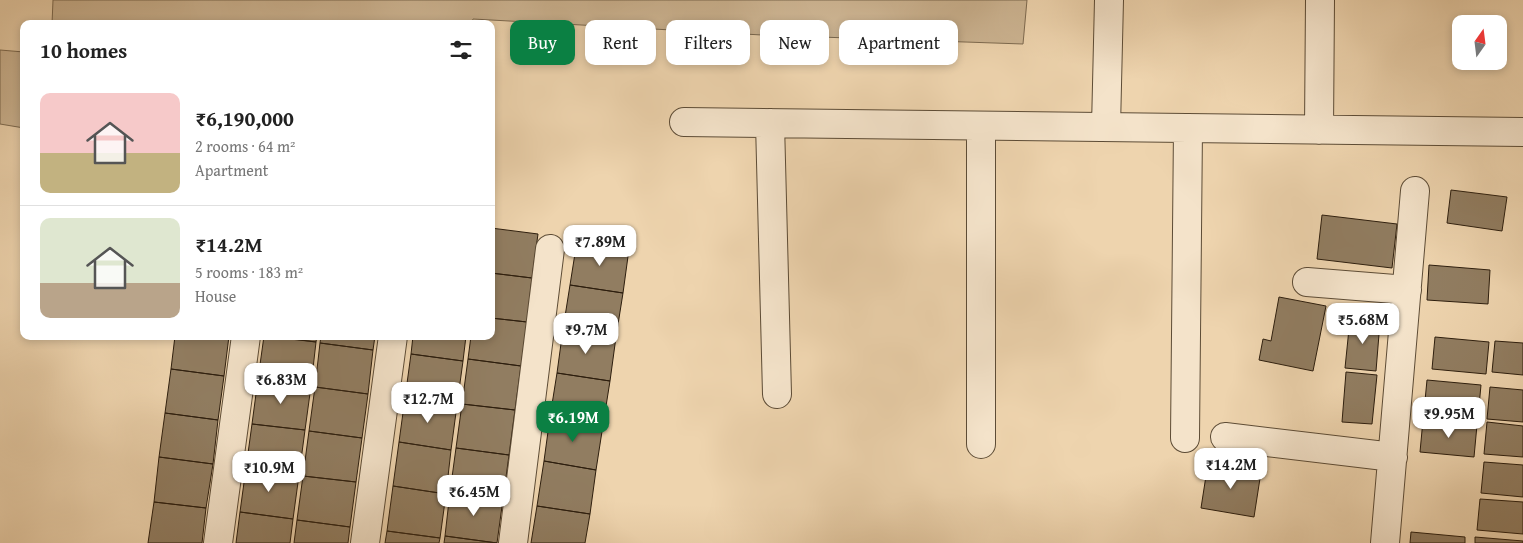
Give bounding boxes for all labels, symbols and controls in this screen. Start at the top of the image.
north arrow [1452,15,1508,70]
map controls [1452,15,1507,70]
chip: Buy [510,20,575,65]
chip: Rent [585,20,656,65]
chip: Filters [666,20,750,65]
chip: New [760,20,829,65]
chip: Apartment [839,20,958,65]
text: 10 homes [40,35,127,66]
icon: filters [447,36,475,64]
text: ₹6,190,000 [195,103,294,134]
icon: home [80,113,140,173]
text: 2 rooms · 64 m² [195,134,295,158]
text: Apartment [195,158,268,182]
pin: ₹7.89M [559,224,641,267]
text: ₹14.2M [195,229,263,260]
text: ₹7.89M [574,229,626,253]
icon: home [80,238,140,298]
text: 5 rooms · 183 m² [195,260,303,284]
text: House [195,284,236,308]
pin: ₹5.68M [1322,302,1404,345]
text: ₹5.68M [1337,307,1389,331]
pin: ₹9.7M [551,312,621,355]
text: ₹9.7M [564,317,608,341]
pin: ₹6.83M [240,362,322,405]
text: ₹6.83M [255,367,307,391]
pin: ₹12.7M [387,382,469,424]
text: ₹12.7M [402,386,454,410]
pin: ₹9.95M [1408,396,1490,439]
pin: ₹6.19M [532,400,614,443]
text: ₹9.95M [1423,401,1475,425]
text: ₹6.19M [547,405,599,429]
pin: ₹14.2M [1190,448,1272,490]
pin: ₹10.9M [228,450,310,493]
text: ₹14.2M [1205,452,1257,476]
text: ₹10.9M [243,455,295,479]
pin: ₹6.45M [433,474,515,517]
text: ₹6.45M [448,479,500,503]

